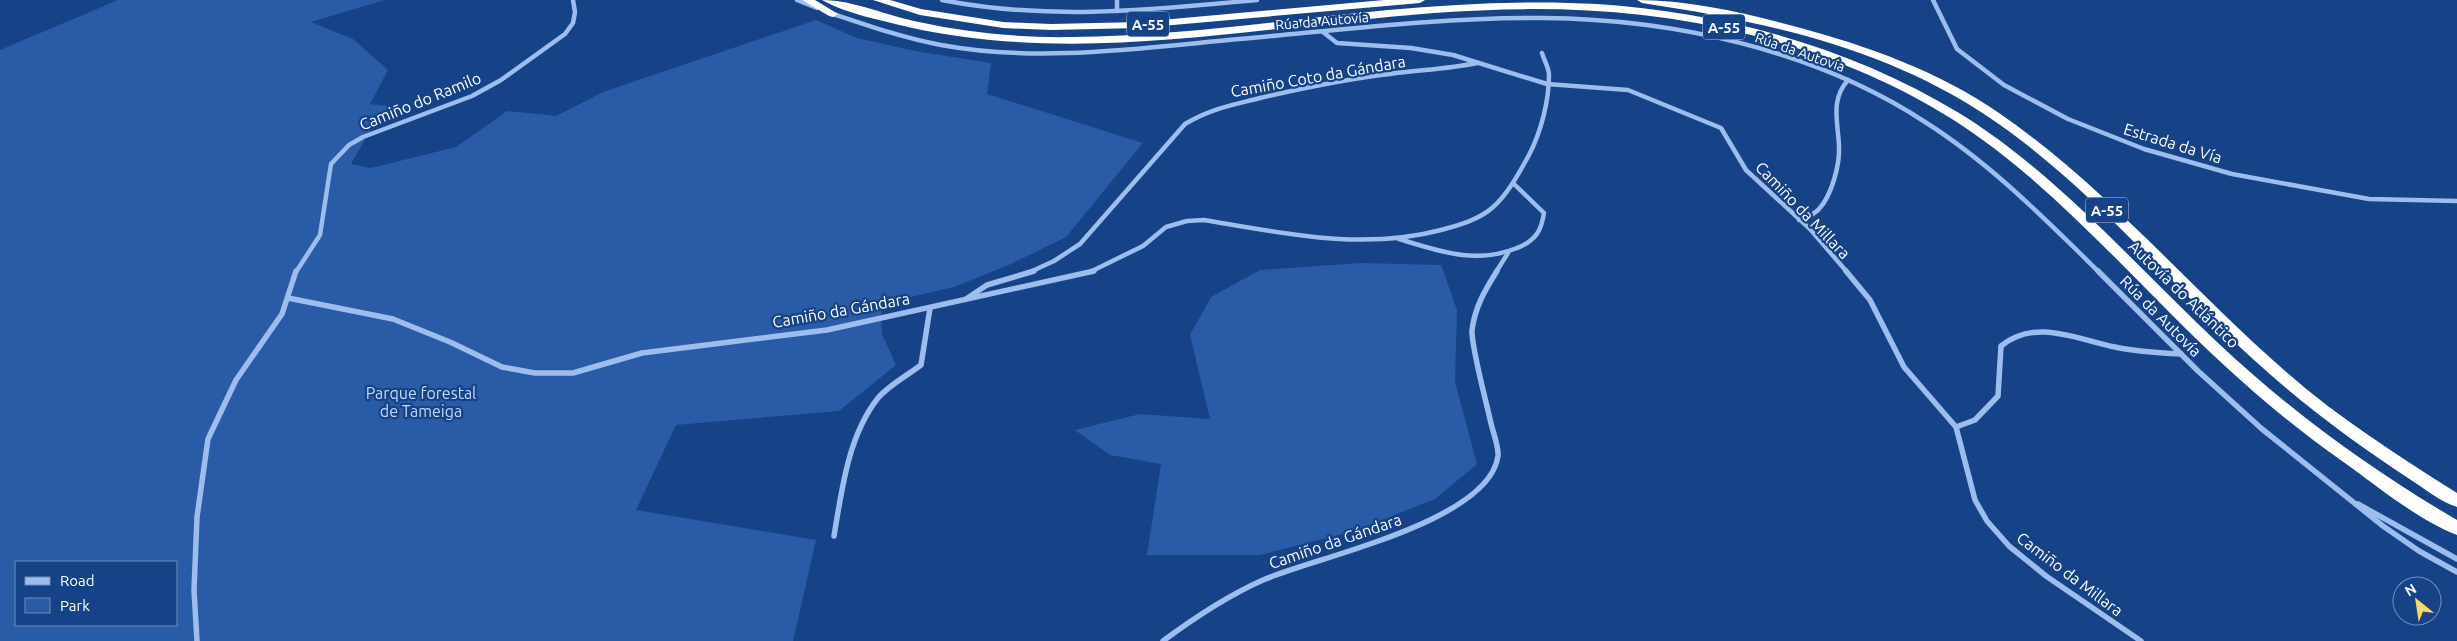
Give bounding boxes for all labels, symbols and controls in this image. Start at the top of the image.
street label: Rúa da Autovía [1275,9,1369,33]
road number: A-55 [1127,12,1169,36]
road number: A-55 [1703,15,1745,40]
street label: Rúa da Autovía [1753,29,1847,75]
street label: Camiño Coto da Gándara [1229,52,1407,100]
street label: Camiño do Ramilo [356,68,484,134]
street label: Estrada da Vía [2122,120,2224,166]
street label: Camiño da Millara [1752,158,1854,262]
road number: A-55 [2086,198,2128,222]
street label: Autovía do Atlántico [2125,237,2243,351]
street label: Rúa da Autovía [2117,272,2205,360]
street label: Camiño da Gándara [771,289,911,331]
park label: Parque forestal de Tameiga [366,384,476,420]
street label: Camiño da Gándara [1266,510,1404,572]
street label: Camiño da Millara [2014,528,2126,620]
legend [15,561,178,626]
text: Road [60,572,95,589]
north arrow [2392,576,2442,626]
text: N [2402,580,2419,599]
text: Park [60,597,90,614]

